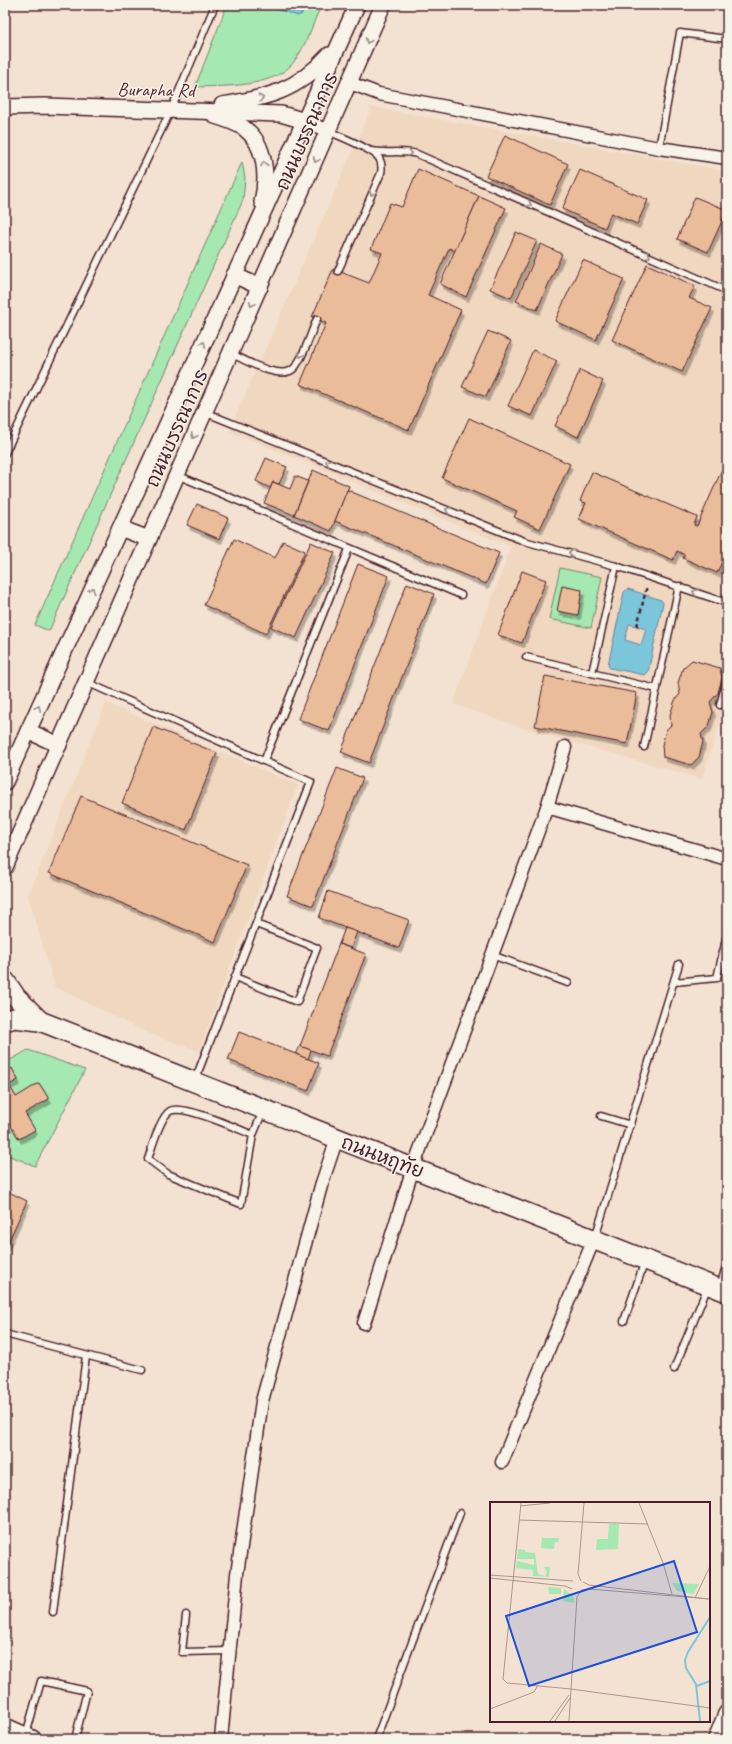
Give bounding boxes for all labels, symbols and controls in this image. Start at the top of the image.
one-way arrow [365,36,373,44]
street label: ถนนบรรณาการ [270,69,344,194]
street label: Burapha Rd [117,77,198,103]
one-way arrow [258,94,264,102]
one-way arrow [406,148,413,157]
one-way arrow [312,156,320,163]
one-way arrow [260,161,269,167]
one-way arrow [369,189,377,196]
one-way arrow [525,199,532,207]
one-way arrow [644,252,651,260]
one-way arrow [249,300,257,308]
one-way arrow [198,340,206,348]
one-way arrow [298,352,306,359]
street label: ถนนบรรณาการ [140,366,214,491]
one-way arrow [191,432,199,440]
one-way arrow [324,458,331,466]
one-way arrow [445,507,452,515]
one-way arrow [568,550,574,558]
one-way arrow [87,586,95,594]
one-way arrow [691,588,698,596]
one-way arrow [34,705,42,712]
street label: ถนนหฤทัย [338,1130,427,1184]
inset map [490,1502,710,1722]

